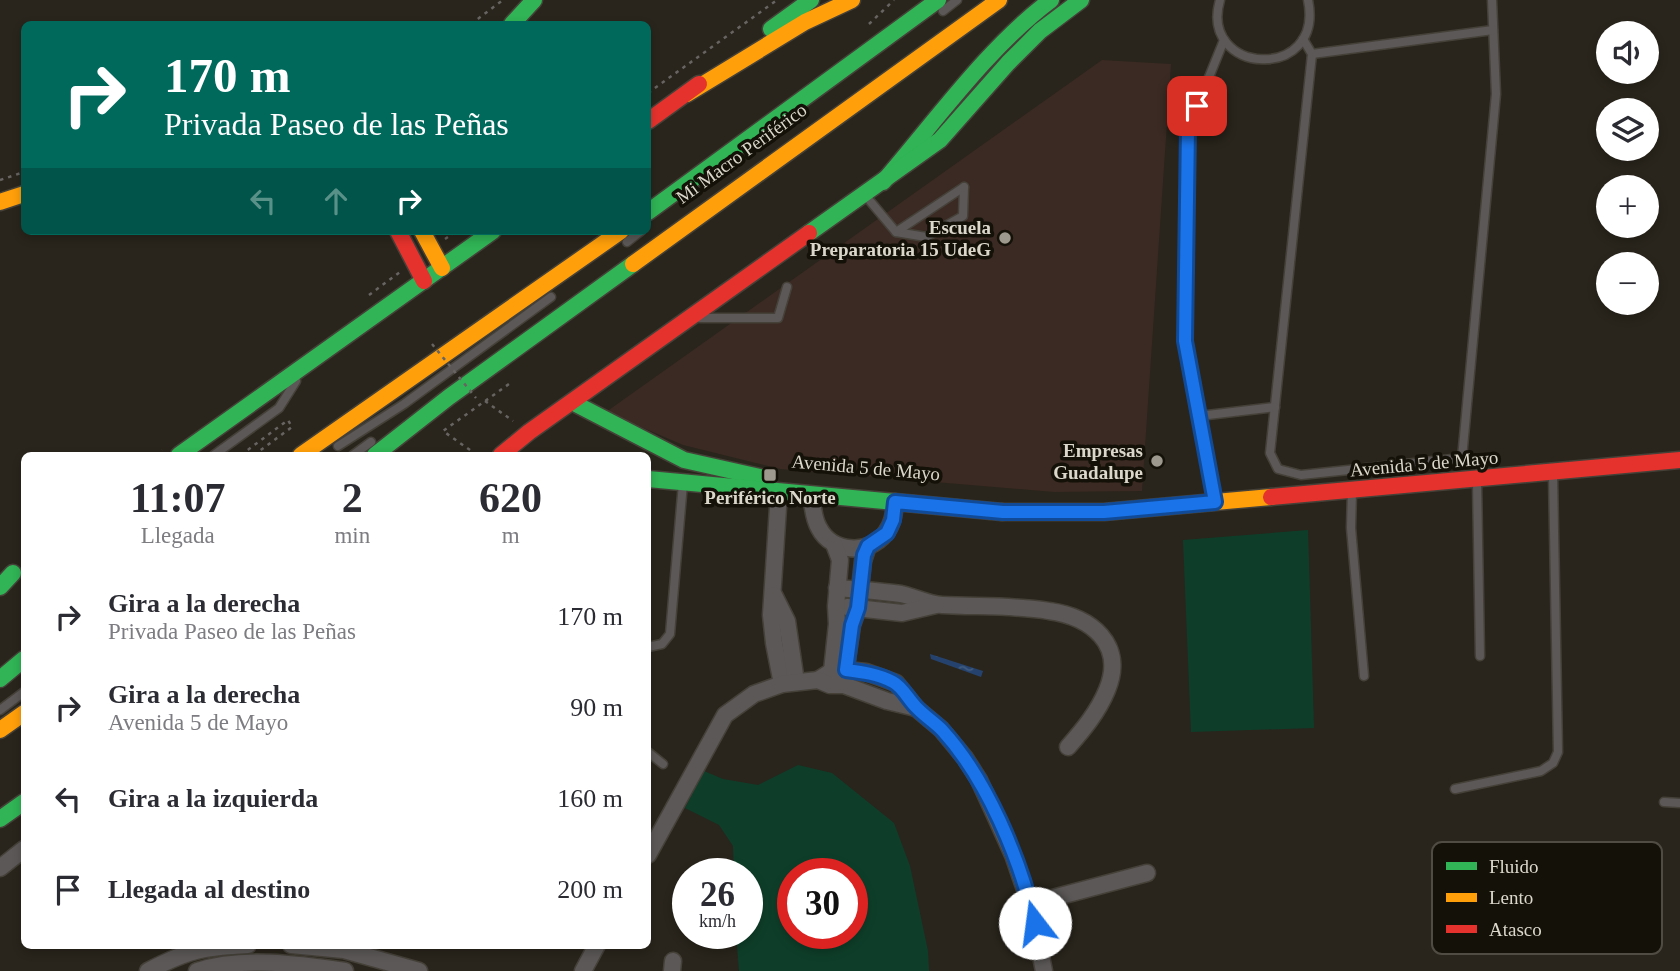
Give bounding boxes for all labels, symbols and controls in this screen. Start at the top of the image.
map controls [1596,21,1659,315]
button: sound [1596,21,1659,84]
text: 170 m [164,48,291,103]
icon: right [49,49,140,140]
pin [1167,76,1227,136]
icon: arrive [1178,87,1216,125]
button: layers [1596,98,1659,161]
street label: Mi Macro Periférico [672,99,811,208]
text: Privada Paseo de las Peñas [164,106,509,142]
button: + [1596,175,1659,238]
icon: left [244,182,282,220]
icon: ahead [317,182,355,220]
icon: right [390,182,428,220]
place label: Escuela Preparatoria 15 UdeG [810,217,991,260]
marker: Escuela Preparatoria 15 UdeG [997,230,1013,246]
button: − [1596,252,1659,315]
place label: Empresas Guadalupe [1053,440,1143,483]
street label: Avenida 5 de Mayo [1349,447,1499,480]
street label: Avenida 5 de Mayo [791,451,941,484]
marker: Empresas Guadalupe [1149,453,1165,469]
marker: Periférico Norte [762,467,778,483]
text: 11:07 [130,475,226,521]
text: 2 [342,475,363,521]
text: 620 [479,475,542,521]
place label: Periférico Norte [704,487,836,508]
text: Llegada [141,523,215,548]
text: min [334,523,370,548]
text: m [502,523,520,548]
text: Gira a la derecha [108,589,300,618]
icon: right [49,598,87,636]
text: 170 m [557,602,623,631]
text: Privada Paseo de las Peñas [108,619,356,644]
text: Gira a la derecha [108,680,300,709]
icon: right [49,689,87,727]
text: 90 m [570,693,623,722]
text: Avenida 5 de Mayo [108,710,288,735]
icon: left [49,780,87,818]
text: Gira a la izquierda [108,784,318,813]
text: 160 m [557,784,623,813]
legend [1432,842,1662,954]
text: Fluido [1489,856,1539,877]
speed limit sign: 30 [777,858,868,949]
icon: arrive [49,871,87,909]
text: Llegada al destino [108,875,310,904]
text: 200 m [557,875,623,904]
text: 26 [700,875,735,914]
position arrow [998,886,1072,960]
text: Lento [1489,887,1533,908]
text: km/h [699,911,736,931]
text: Atasco [1489,919,1542,940]

